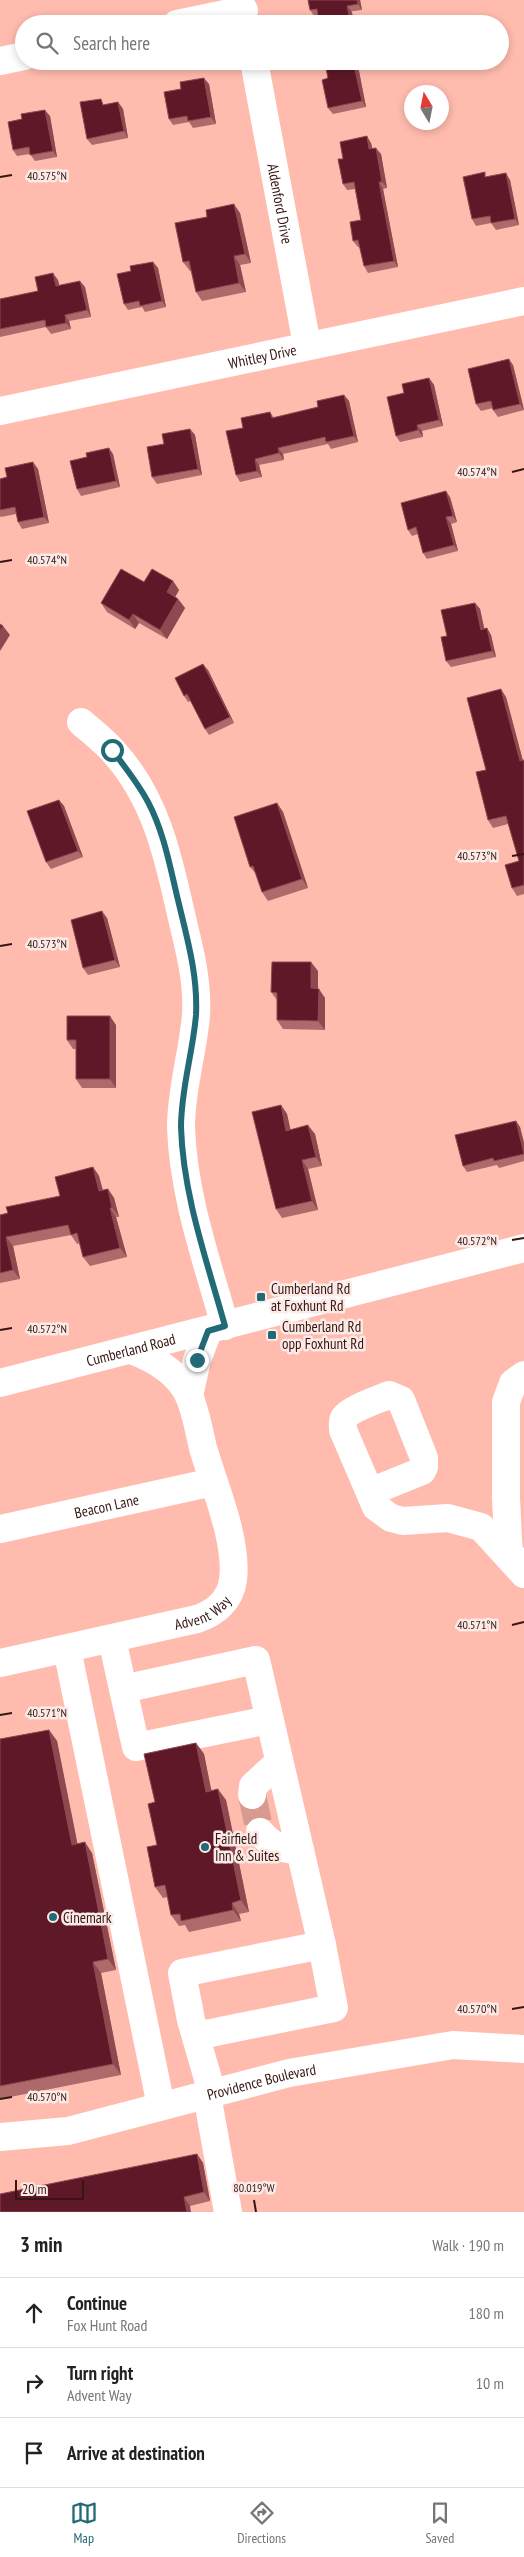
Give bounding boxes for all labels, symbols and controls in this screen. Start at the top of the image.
search box [15,15,509,70]
icon: search [33,29,61,57]
text: Search here [73,31,150,55]
north arrow [404,85,449,130]
street label: Aldenford Drive [264,162,297,245]
text: 40.575°N [27,168,67,183]
street label: Whitley Drive [226,340,298,372]
text: 40.574°N [457,464,497,479]
text: 40.574°N [27,552,67,567]
route start [101,739,124,762]
text: 40.573°N [457,848,497,863]
text: 40.573°N [27,936,67,951]
text: 40.572°N [457,1233,497,1248]
place label: Cumberland Rd at Foxhunt Rd [271,1279,350,1315]
marker: Cumberland Rd at Foxhunt Rd [255,1291,267,1303]
place label: Cumberland Rd opp Foxhunt Rd [282,1317,364,1353]
text: 40.572°N [27,1321,67,1336]
street label: Cumberland Road [84,1329,177,1370]
marker: Cumberland Rd opp Foxhunt Rd [266,1329,278,1341]
route end [186,1349,209,1372]
street label: Beacon Lane [72,1489,140,1522]
street label: Advent Way [172,1592,235,1633]
text: 40.571°N [457,1617,497,1632]
text: 40.571°N [27,1705,67,1720]
place label: Fairfield Inn & Suites [215,1829,279,1865]
marker: Fairfield Inn & Suites [199,1841,211,1853]
place label: Cinemark [63,1908,112,1927]
marker: Cinemark [47,1911,59,1923]
text: 40.570°N [457,2001,497,2016]
street label: Providence Boulevard [205,2059,317,2104]
text: 40.570°N [27,2089,67,2104]
scale bar [15,2177,84,2200]
text: 20 m [22,2180,47,2198]
text: 80.019°W [233,2180,275,2195]
text: 3 min [20,2231,62,2258]
text: Walk · 190 m [432,2235,504,2255]
text: Continue [67,2291,127,2315]
icon: ahead [20,2299,48,2327]
text: 180 m [469,2303,504,2323]
text: Fox Hunt Road [67,2315,147,2335]
text: Turn right [67,2361,133,2385]
icon: right [20,2369,48,2397]
text: 10 m [476,2373,504,2393]
text: Advent Way [67,2385,132,2405]
icon: arrive [20,2439,48,2467]
text: Arrive at destination [67,2441,205,2465]
tab: Map [70,2499,98,2547]
tab: Directions [237,2499,286,2547]
tab: Saved [425,2499,454,2547]

